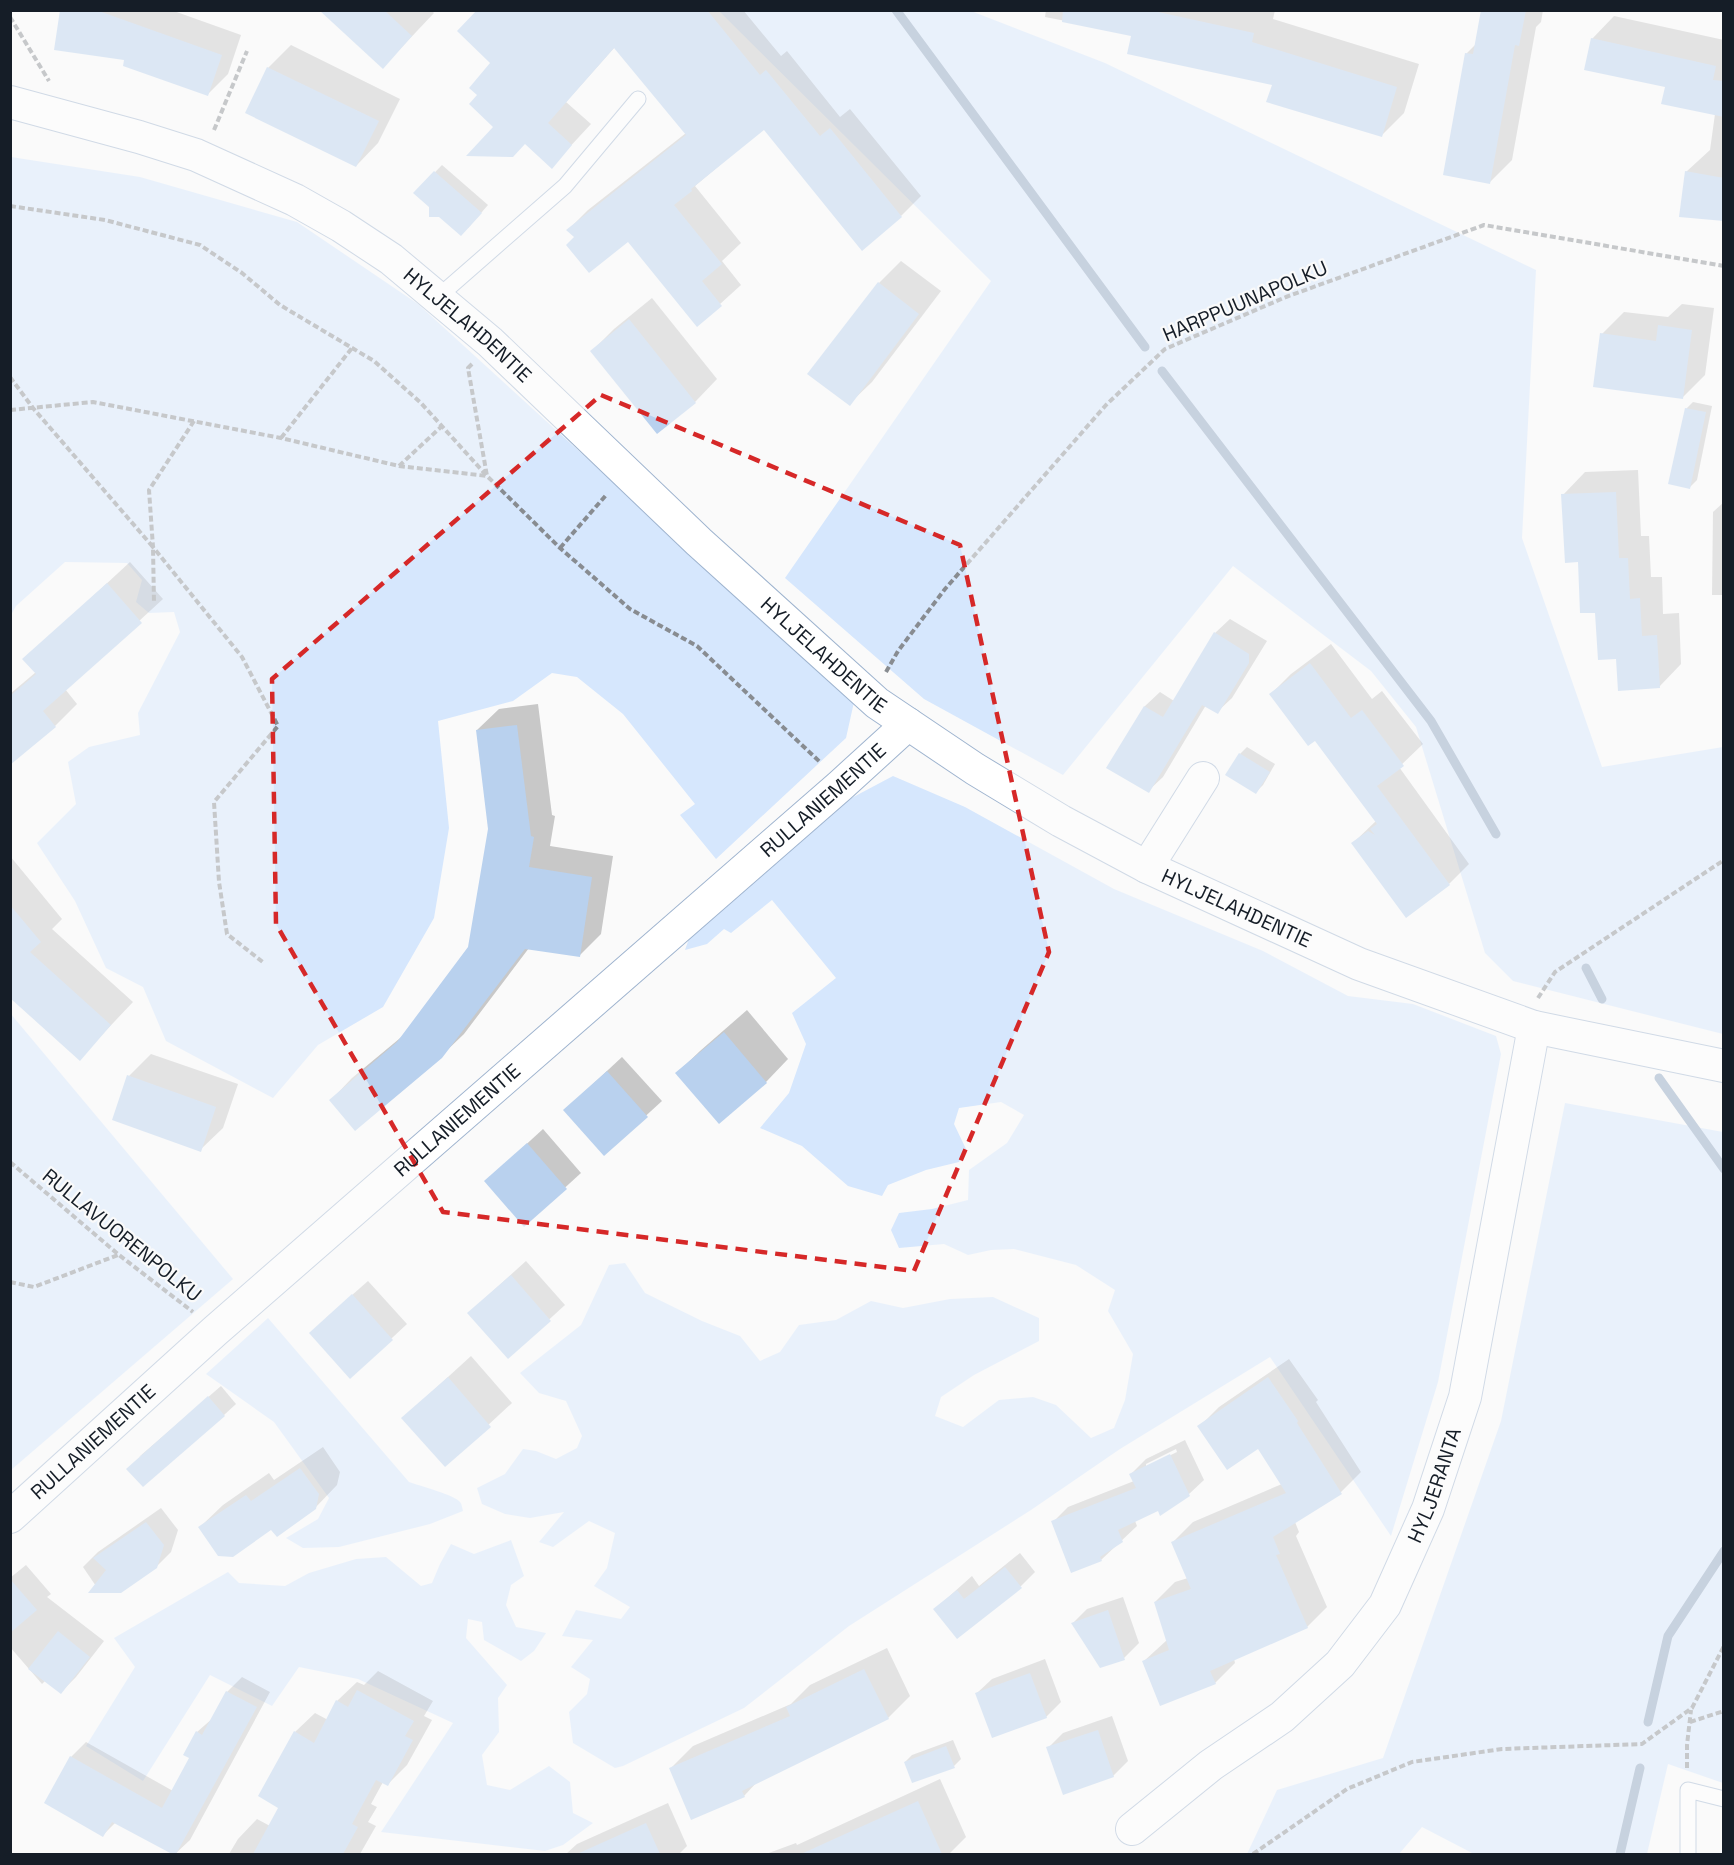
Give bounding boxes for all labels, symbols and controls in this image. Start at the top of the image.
street label: HARPPUUNAPOLKU [1159,255,1331,347]
street label: HYLJELAHDENTIE [398,262,537,388]
street label: HYLJELAHDENTIE [755,591,892,719]
street label: RULLANIEMENTIE [755,737,891,863]
street label: HYLJELAHDENTIE [1158,862,1315,953]
street label: RULLANIEMENTIE [388,1058,526,1182]
street label: RULLAVUORENPOLKU [37,1163,207,1307]
street label: RULLANIEMENTIE [25,1378,161,1505]
street label: HYLJERANTA [1402,1424,1467,1547]

